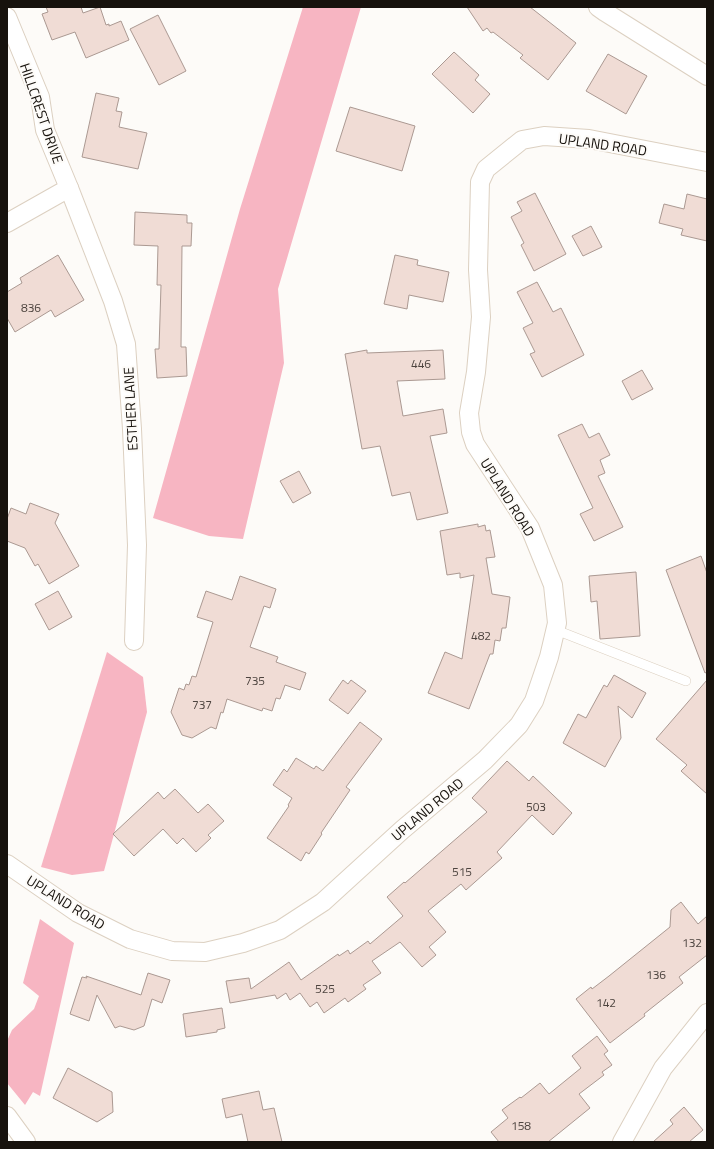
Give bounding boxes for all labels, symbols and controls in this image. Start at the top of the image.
street label: HILLCREST DRIVE [15,60,69,166]
street label: UPLAND ROAD [557,127,649,161]
house number: 836 [21,298,41,317]
house number: 446 [411,354,431,373]
street label: ESTHER LANE [117,366,143,451]
street label: UPLAND ROAD [476,454,540,540]
house number: 482 [471,626,491,645]
house number: 735 [245,671,265,690]
house number: 737 [192,695,212,714]
street label: UPLAND ROAD [386,772,468,846]
house number: 503 [526,797,546,816]
house number: 515 [452,862,472,881]
street label: UPLAND ROAD [23,870,109,934]
house number: 132 [682,933,702,952]
house number: 136 [646,965,666,984]
house number: 525 [315,979,335,998]
house number: 142 [596,993,616,1012]
house number: 158 [511,1116,531,1135]

